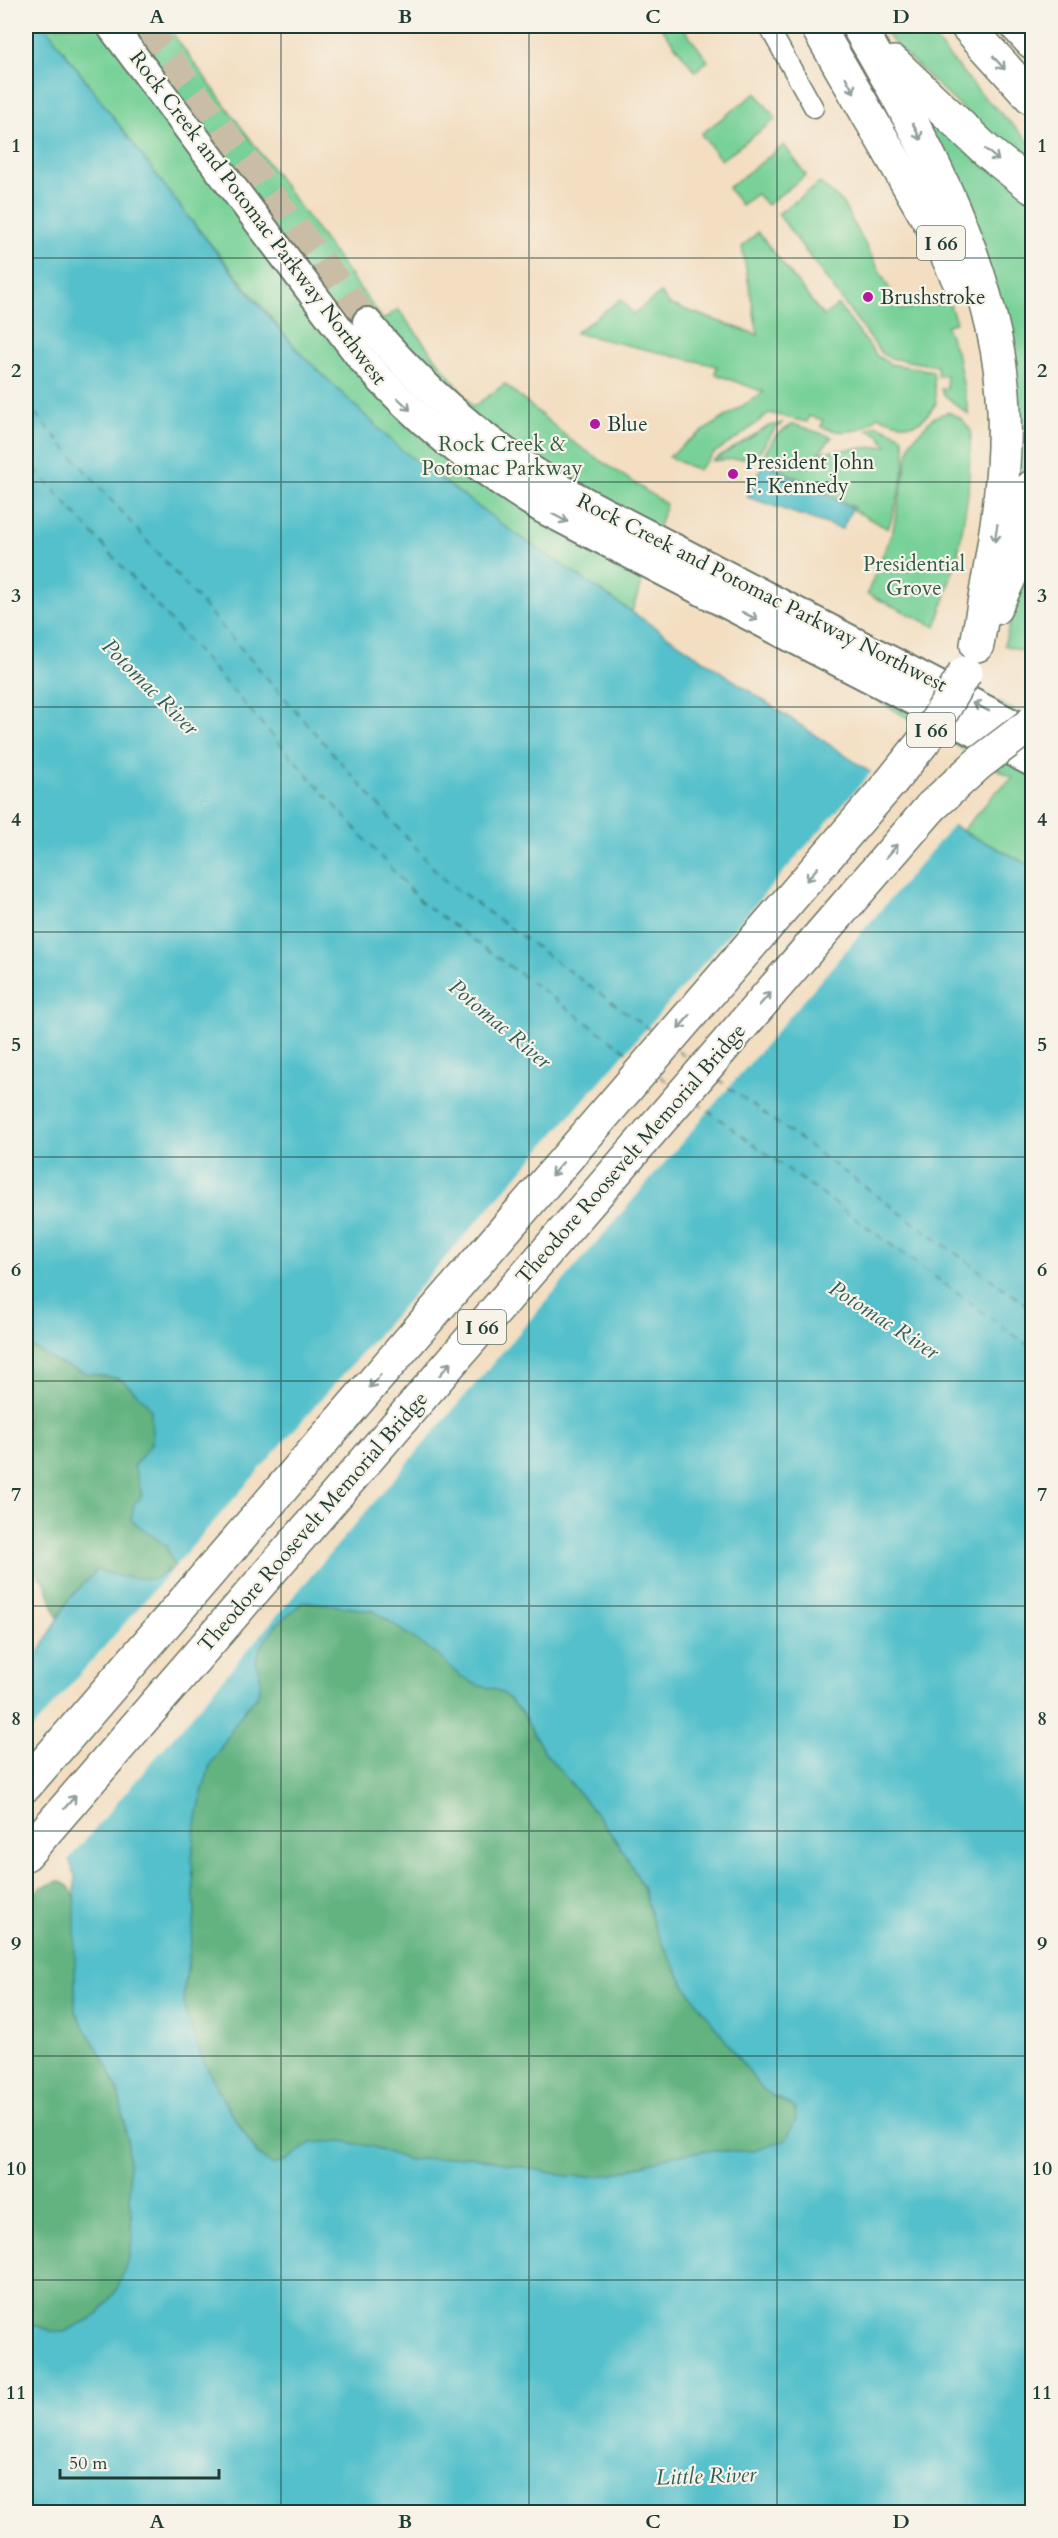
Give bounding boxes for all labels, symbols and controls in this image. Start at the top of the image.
text: A [149,3,165,30]
text: B [398,3,412,30]
text: C [645,3,661,30]
text: D [892,3,910,30]
street label: Rock Creek and Potomac Parkway Northwest [123,45,394,391]
one-way arrow [992,55,1006,70]
one-way arrow [845,75,856,93]
one-way arrow [912,122,924,140]
text: 1 [11,132,21,159]
text: 1 [1037,132,1047,159]
one-way arrow [984,148,999,162]
road number: I 66 [917,226,965,260]
place label: Brushstroke [880,283,985,312]
marker: Brushstroke [861,290,875,304]
text: 2 [11,357,21,384]
text: 2 [1037,357,1047,384]
one-way arrow [396,396,411,411]
place label: Blue [607,410,648,439]
marker: Blue [588,417,602,431]
park label: Rock Creek & Potomac Parkway [421,430,583,483]
place label: President John F. Kennedy [745,448,874,501]
marker: President John F. Kennedy [726,467,740,481]
street label: Rock Creek and Potomac Parkway Northwest [572,487,952,700]
one-way arrow [551,513,569,524]
one-way arrow [990,522,1001,542]
park label: Presidential Grove [863,550,965,603]
text: 3 [11,582,21,609]
text: 3 [1037,582,1047,609]
one-way arrow [741,611,759,623]
water label: Potomac River [95,632,206,743]
one-way arrow [972,701,990,712]
road number: I 66 [907,713,955,747]
text: 4 [11,806,21,833]
text: 4 [1037,806,1047,833]
one-way arrow [885,844,899,859]
one-way arrow [805,866,819,881]
water label: Potomac River [442,972,558,1076]
one-way arrow [758,992,772,1007]
one-way arrow [677,1014,691,1029]
street label: Theodore Roosevelt Memorial Bridge [509,1017,753,1291]
text: 5 [11,1031,21,1058]
text: 5 [1037,1031,1047,1058]
one-way arrow [550,1162,564,1177]
text: 6 [11,1256,21,1283]
text: 6 [1037,1256,1047,1283]
water label: Potomac River [823,1273,946,1367]
road number: I 66 [458,1310,506,1344]
one-way arrow [438,1362,452,1377]
one-way arrow [368,1373,381,1389]
street label: Theodore Roosevelt Memorial Bridge [191,1385,435,1659]
text: 7 [11,1481,21,1508]
text: 7 [1037,1481,1047,1508]
text: 8 [11,1705,21,1732]
text: 8 [1037,1705,1047,1732]
one-way arrow [63,1795,77,1811]
text: 9 [11,1930,21,1957]
text: 9 [1037,1930,1047,1957]
text: 10 [6,2155,26,2182]
text: 10 [1032,2155,1052,2182]
text: 11 [6,2379,26,2406]
text: 11 [1032,2379,1052,2406]
scale bar [60,2442,219,2480]
text: 50 m [69,2451,108,2476]
water label: Little River [655,2459,757,2493]
text: A [149,2508,165,2535]
text: B [398,2508,412,2535]
text: C [645,2508,661,2535]
text: D [892,2508,910,2535]

